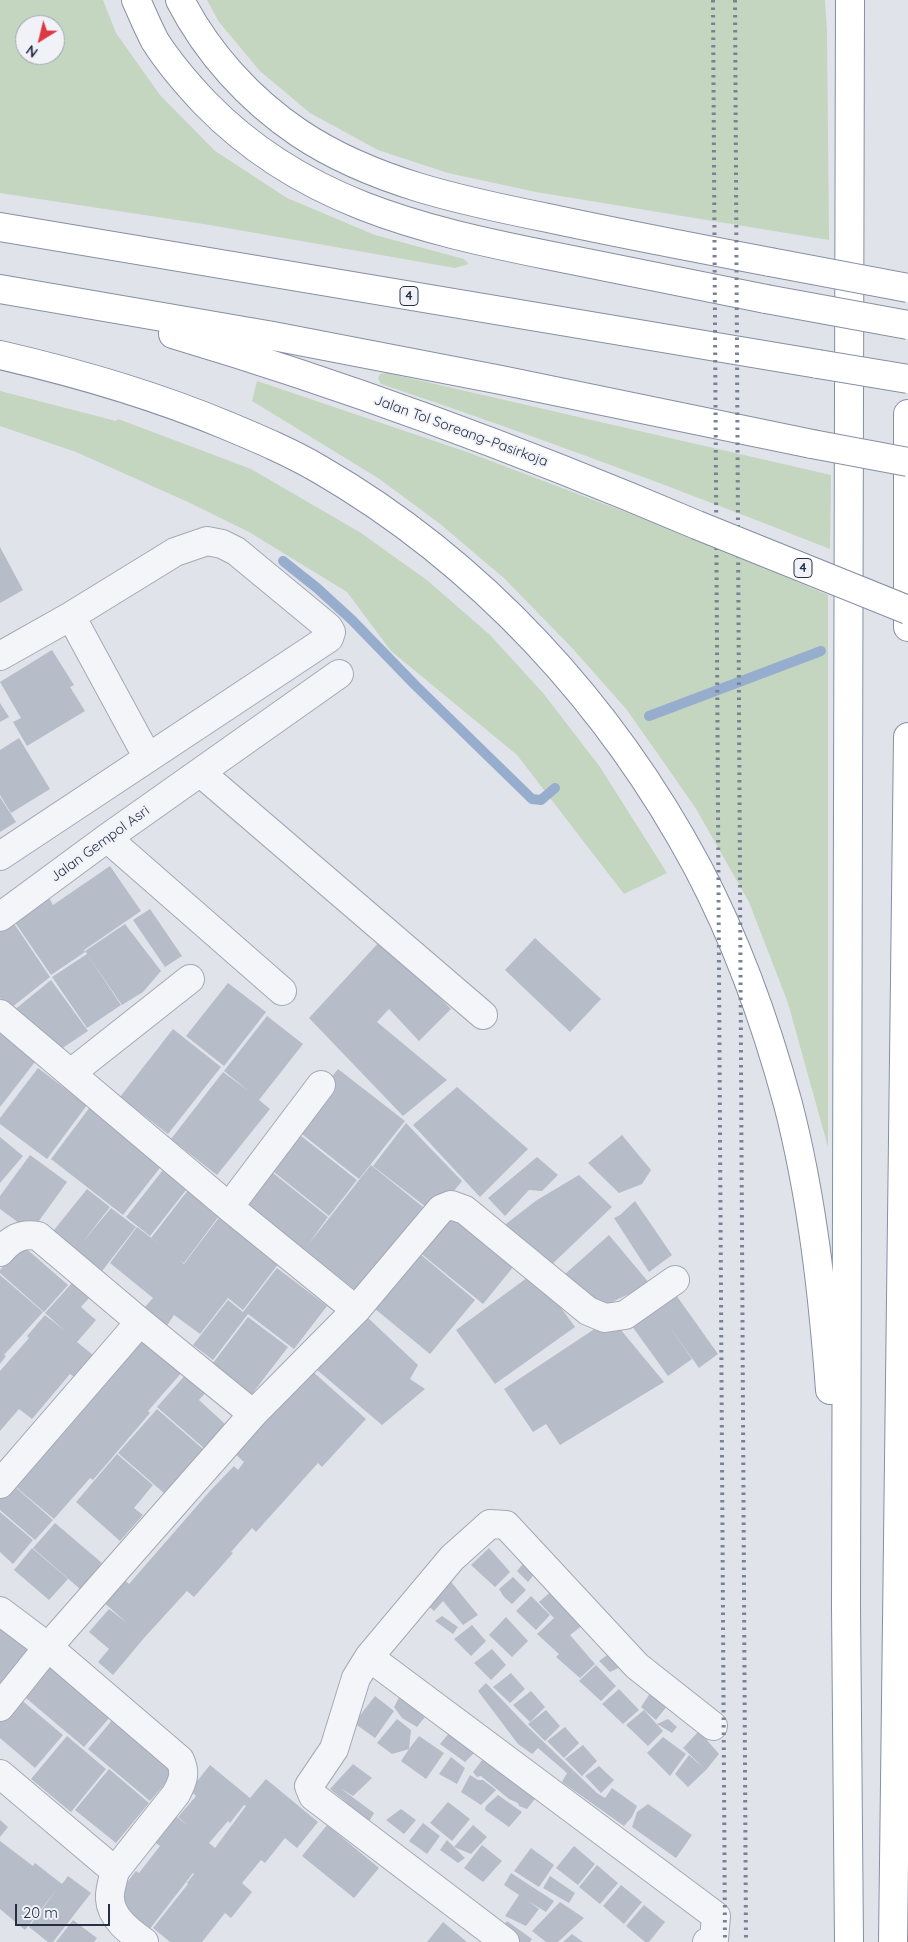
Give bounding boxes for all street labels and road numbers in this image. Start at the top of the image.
road number: 4 [400,286,418,306]
street label: Jalan Tol Soreang–Pasirkoja [372,392,550,470]
road number: 4 [794,558,812,578]
street label: Jalan Gempol Asri [47,802,153,886]

